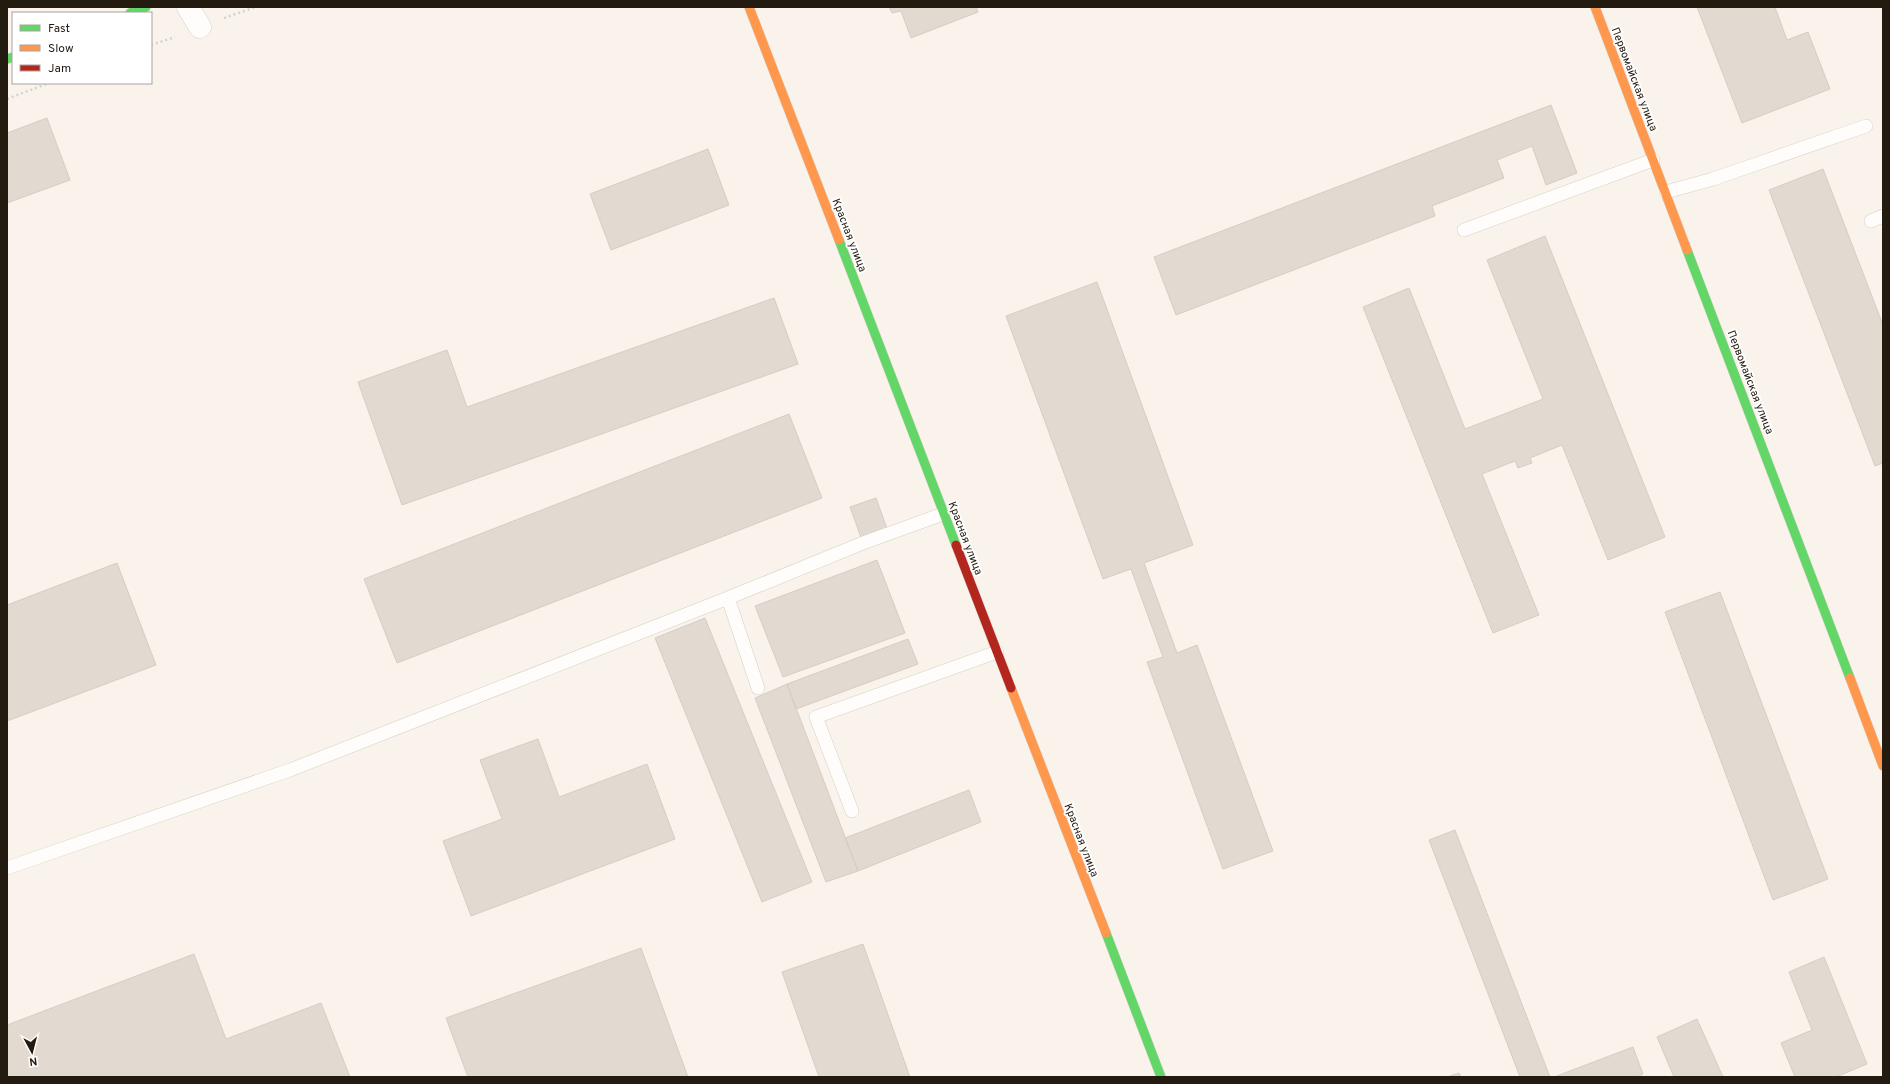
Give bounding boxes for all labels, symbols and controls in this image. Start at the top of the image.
legend [12,12,152,84]
text: Fast [48,21,70,37]
street label: Первомайская улица [1608,25,1660,133]
text: Slow [48,41,74,57]
text: Jam [48,61,71,77]
street label: Красная улица [829,197,870,274]
street label: Первомайская улица [1724,328,1776,436]
street label: Красная улица [945,500,986,577]
street label: Красная улица [1061,802,1102,879]
north arrow [12,1032,52,1072]
text: N [28,1054,38,1068]

